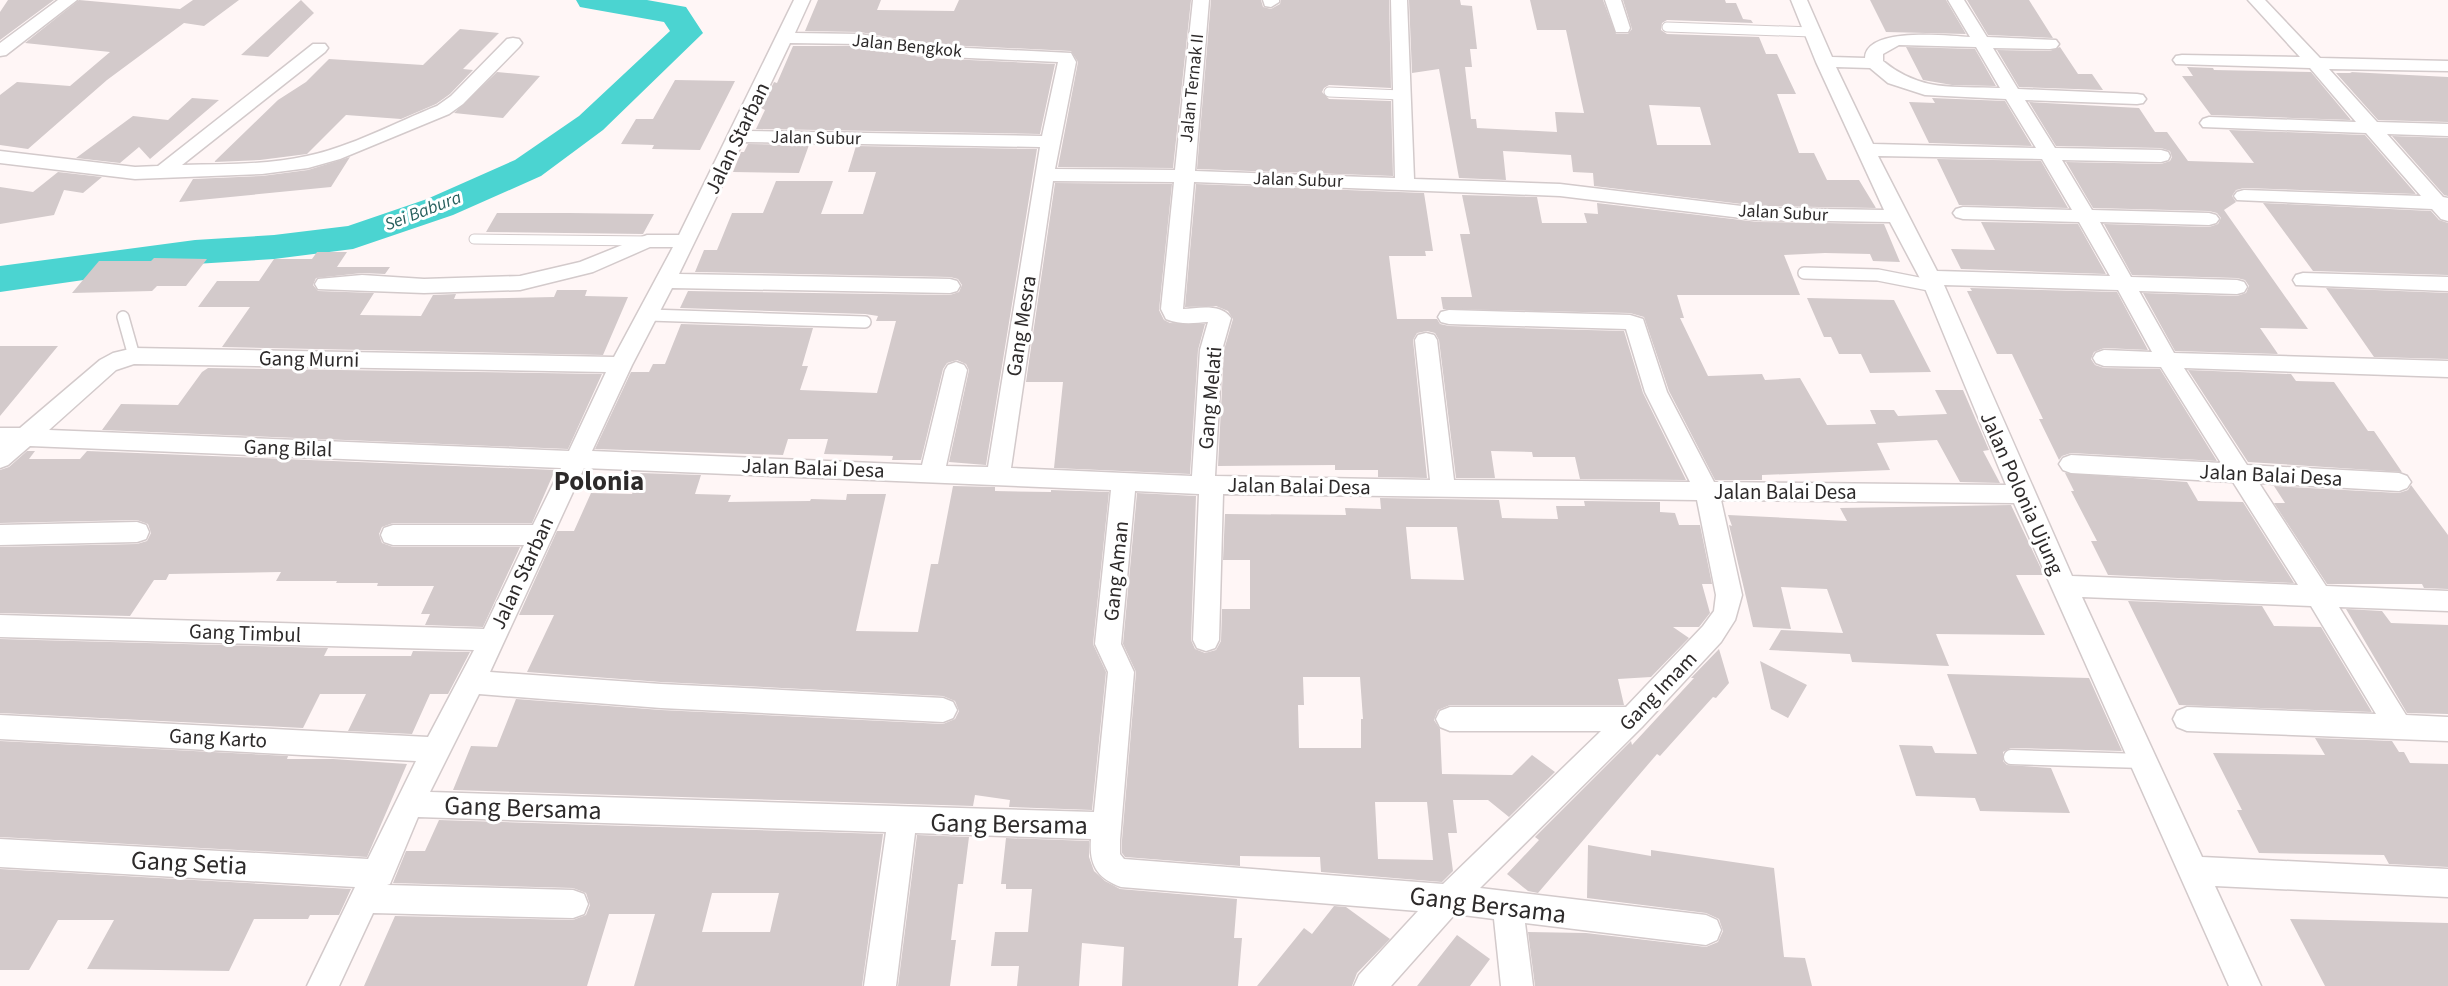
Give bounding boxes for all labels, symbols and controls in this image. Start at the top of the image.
street label: Jalan Bengkok [851,28,963,64]
street label: Jalan Ternak II [1174,32,1210,144]
street label: Jalan Starban [697,77,777,199]
street label: Jalan Subur [771,125,862,151]
street label: Jalan Subur [1252,166,1344,194]
water label: Sei Babura [381,185,465,237]
street label: Jalan Subur [1737,198,1829,228]
street label: Gang Mesra [998,273,1044,379]
street label: Gang Murni [259,343,359,375]
street label: Gang Melati [1191,345,1229,451]
street label: Jalan Polonia Ujung [1973,407,2072,580]
street label: Gang Bilal [243,431,333,465]
street label: Jalan Balai Desa [741,451,885,485]
street label: Jalan Balai Desa [2199,456,2343,494]
district label: Polonia [554,462,644,501]
street label: Jalan Balai Desa [1227,470,1371,502]
street label: Jalan Balai Desa [1713,477,1857,507]
street label: Jalan Starban [483,512,561,634]
street label: Gang Aman [1096,519,1136,623]
street label: Gang Timbul [188,616,302,650]
street label: Gang Imam [1612,644,1704,738]
street label: Gang Karto [168,720,268,756]
street label: Gang Bersama [444,787,602,829]
street label: Gang Bersama [930,804,1088,844]
street label: Gang Setia [130,841,248,885]
street label: Gang Bersama [1408,877,1568,933]

